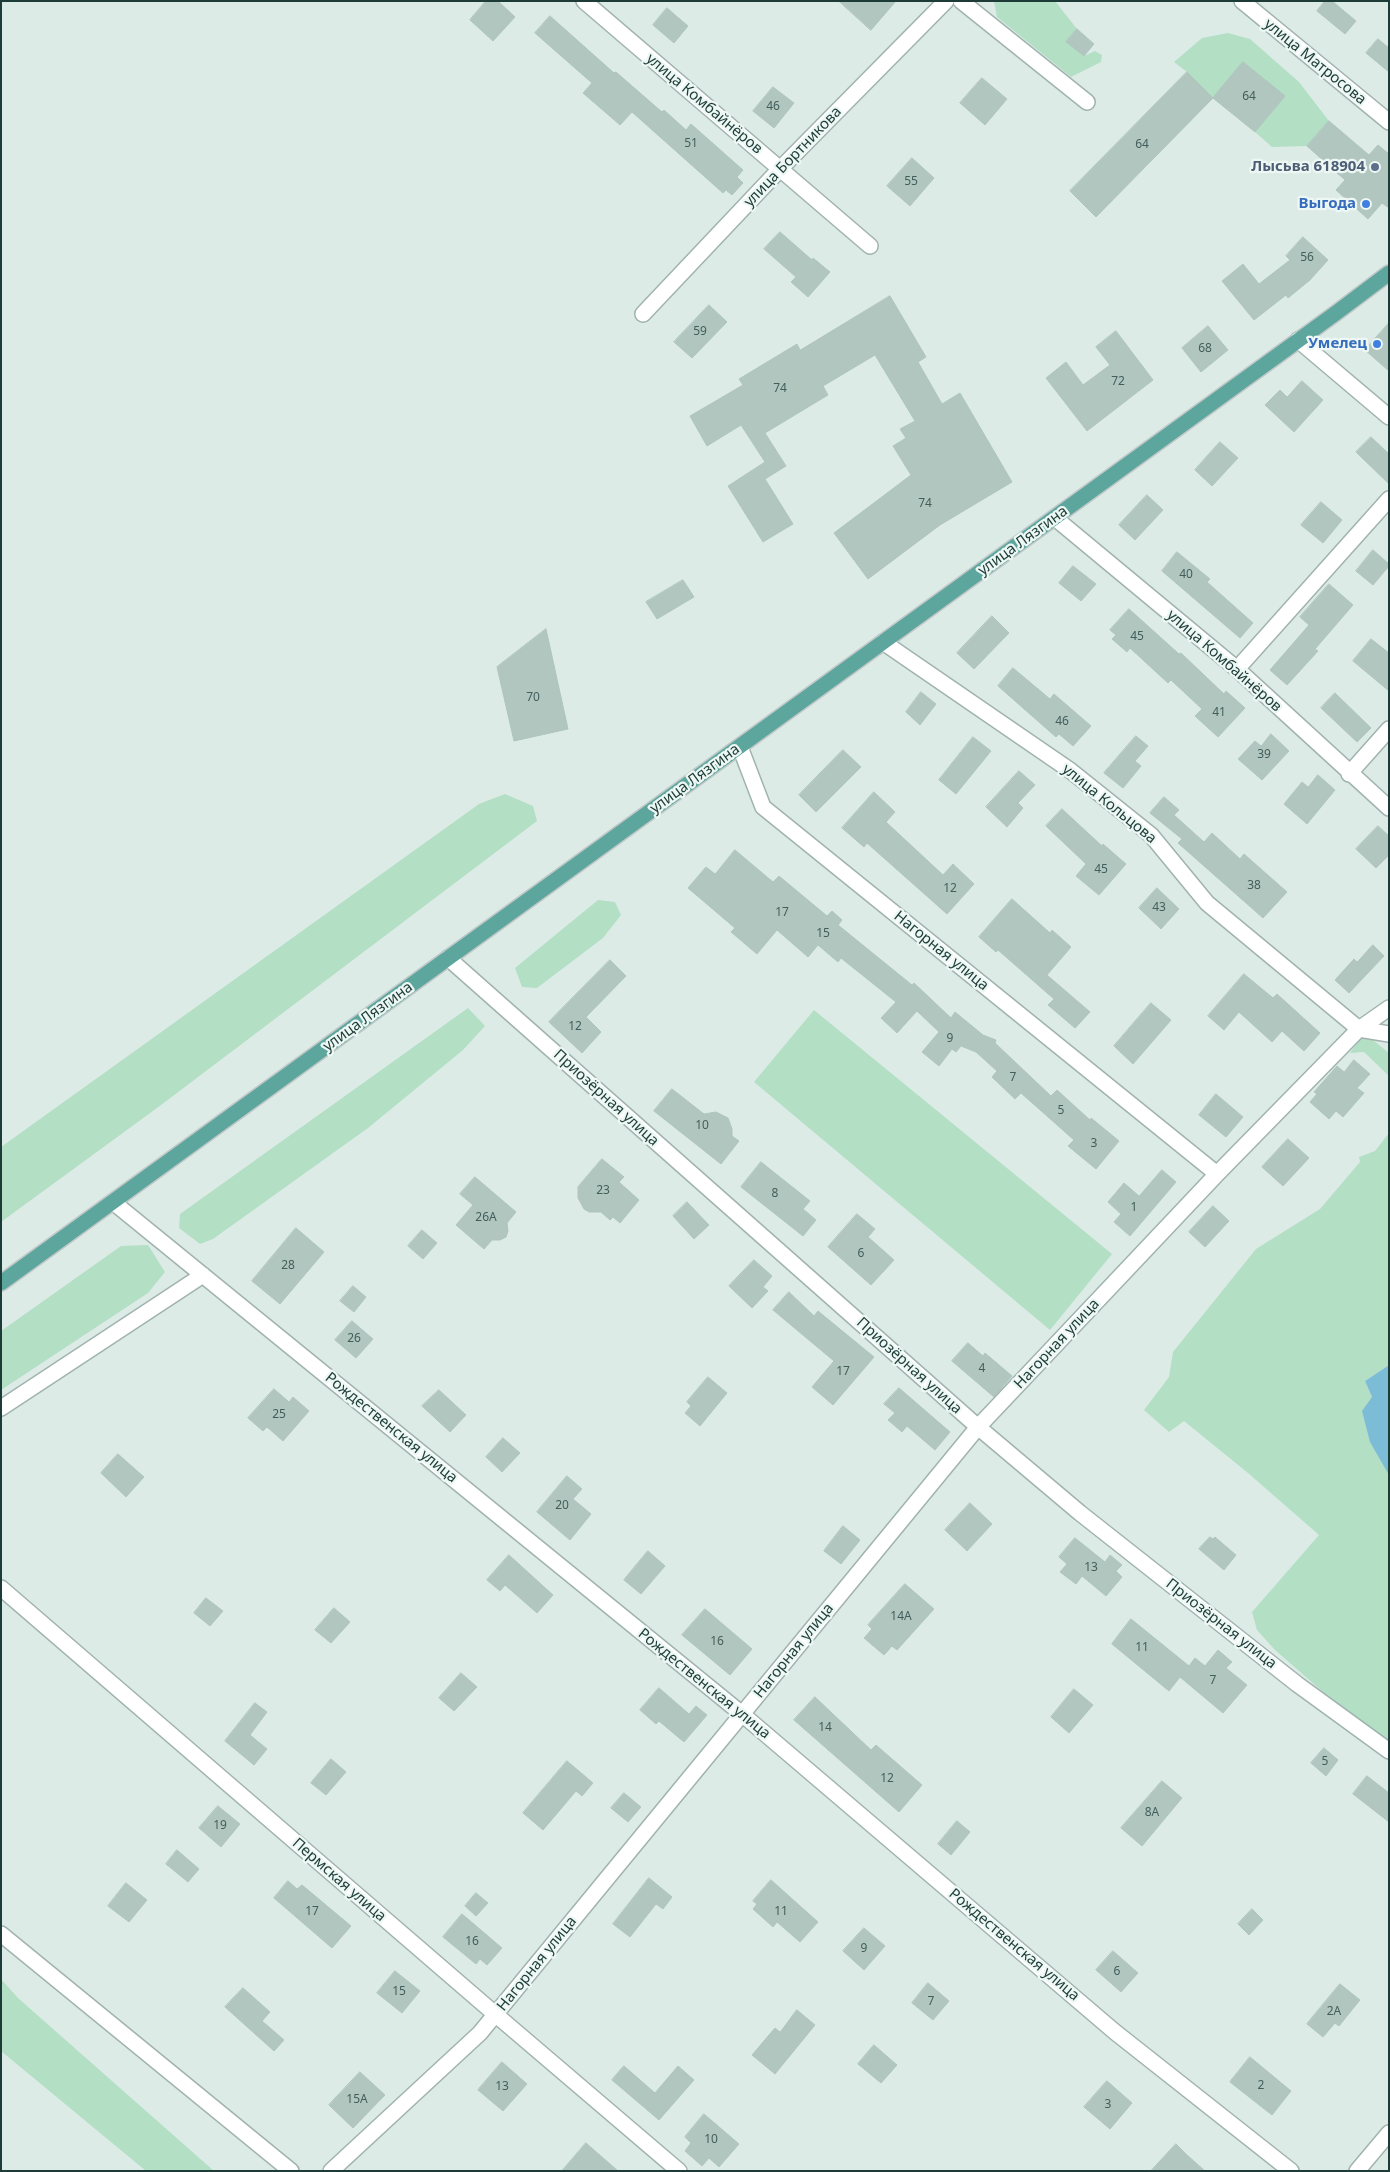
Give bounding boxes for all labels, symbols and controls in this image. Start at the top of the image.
street label: улица Матросова [1260,15,1370,109]
street label: улица Комбайнёров [642,50,766,158]
house number: 64 [1242,90,1256,104]
house number: 46 [766,100,780,114]
street label: улица Бортникова [741,103,845,211]
house number: 51 [684,137,698,151]
house number: 64 [1135,138,1149,152]
place label: Лысьва 618904 [1251,158,1365,176]
marker: Лысьва 618904 [1369,161,1381,173]
house number: 55 [904,175,918,189]
place label: Выгода [1299,195,1356,213]
marker: Выгода [1360,198,1372,210]
house number: 56 [1300,251,1314,265]
house number: 59 [693,325,707,339]
place label: Умелец [1308,335,1367,353]
marker: Умелец [1371,338,1383,350]
house number: 68 [1198,342,1212,356]
house number: 72 [1111,375,1125,389]
house number: 74 [773,382,787,396]
house number: 74 [918,497,932,511]
street label: улица Лязгина [975,502,1071,580]
house number: 40 [1179,568,1193,582]
street label: улица Комбайнёров [1163,606,1285,716]
house number: 45 [1130,630,1144,644]
house number: 70 [526,691,540,705]
house number: 41 [1212,706,1226,720]
house number: 46 [1055,715,1069,729]
street label: улица Лязгина [647,740,743,818]
house number: 39 [1257,748,1271,762]
street label: улица Кольцова [1058,760,1160,848]
house number: 45 [1094,863,1108,877]
house number: 38 [1247,879,1261,893]
house number: 12 [943,882,957,896]
house number: 43 [1152,901,1166,915]
house number: 17 [775,906,789,920]
street label: Нагорная улица [890,907,992,995]
house number: 15 [816,927,830,941]
street label: улица Лязгина [320,978,416,1056]
house number: 12 [568,1020,582,1034]
house number: 9 [947,1032,953,1046]
street label: Приозёрная улица [550,1046,662,1150]
house number: 7 [1010,1071,1016,1085]
house number: 5 [1058,1104,1064,1118]
house number: 10 [695,1119,709,1133]
house number: 3 [1091,1137,1097,1151]
house number: 23 [596,1184,610,1198]
house number: 8 [772,1187,778,1201]
house number: 1 [1131,1201,1137,1215]
house number: 26А [475,1211,497,1225]
house number: 6 [858,1247,864,1261]
house number: 28 [281,1259,295,1273]
street label: Нагорная улица [1011,1295,1103,1393]
street label: Приозёрная улица [853,1314,965,1418]
house number: 26 [347,1332,361,1346]
house number: 4 [979,1362,985,1376]
house number: 17 [836,1365,850,1379]
street label: Рождественская улица [321,1369,461,1487]
house number: 25 [272,1408,286,1422]
house number: 20 [555,1499,569,1513]
house number: 13 [1084,1561,1098,1575]
street label: Приозёрная улица [1162,1575,1280,1673]
street label: Нагорная улица [750,1600,838,1702]
house number: 14А [890,1610,912,1624]
street label: Рождественская улица [634,1625,774,1743]
house number: 16 [710,1635,724,1649]
house number: 11 [1135,1641,1149,1655]
house number: 7 [1210,1674,1216,1688]
house number: 14 [818,1721,832,1735]
house number: 5 [1322,1755,1328,1769]
house number: 12 [880,1772,894,1786]
house number: 8А [1145,1806,1159,1820]
house number: 19 [213,1819,227,1833]
street label: Пермская улица [288,1834,390,1926]
street label: Рождественская улица [945,1885,1083,2005]
house number: 17 [305,1905,319,1919]
house number: 11 [774,1905,788,1919]
street label: Нагорная улица [493,1913,581,2015]
house number: 16 [465,1935,479,1949]
house number: 9 [861,1942,867,1956]
house number: 6 [1114,1965,1120,1979]
house number: 15 [392,1985,406,1999]
house number: 7 [928,1995,934,2009]
house number: 2А [1327,2005,1341,2019]
house number: 2 [1258,2079,1264,2093]
house number: 13 [495,2080,509,2094]
house number: 15А [346,2093,368,2107]
house number: 3 [1105,2098,1111,2112]
house number: 10 [704,2133,718,2147]

